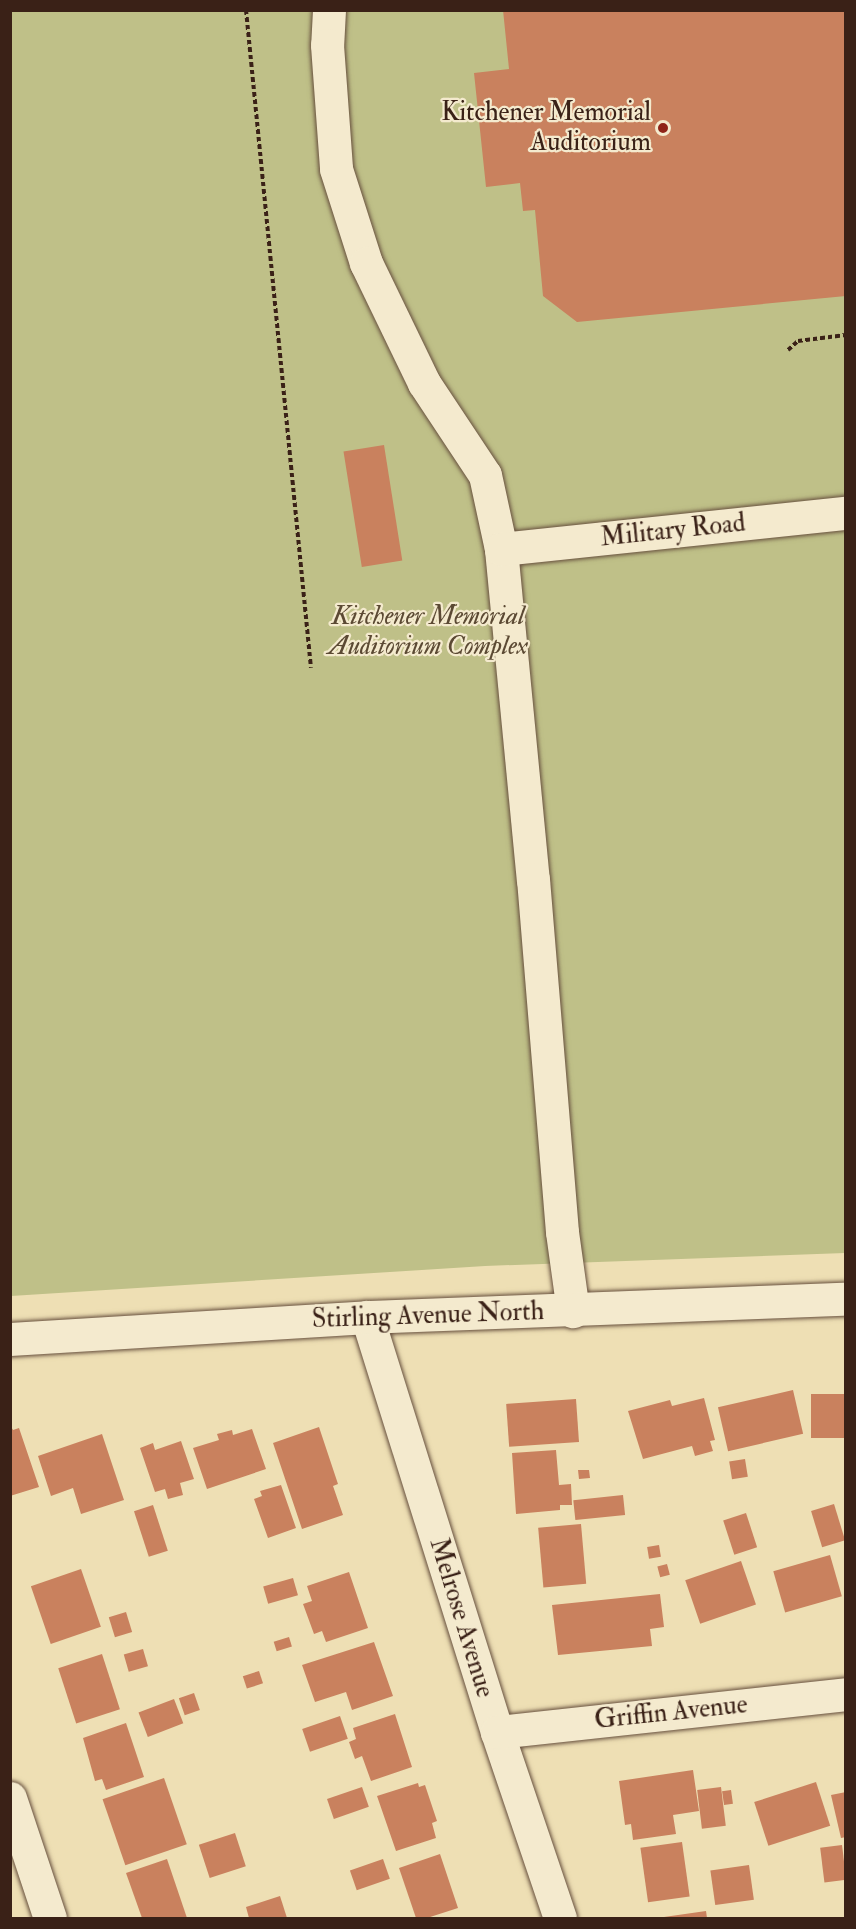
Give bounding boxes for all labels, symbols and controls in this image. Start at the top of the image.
place label: Kitchener Memorial Auditorium [441,97,651,158]
marker: Kitchener Memorial Auditorium [656,121,670,135]
street label: Military Road [599,508,747,554]
park label: Kitchener Memorial Auditorium Complex [328,601,528,662]
street label: Stirling Avenue North [311,1296,545,1336]
street label: Melrose Avenue [422,1535,500,1701]
street label: Griffin Avenue [593,1689,749,1737]

